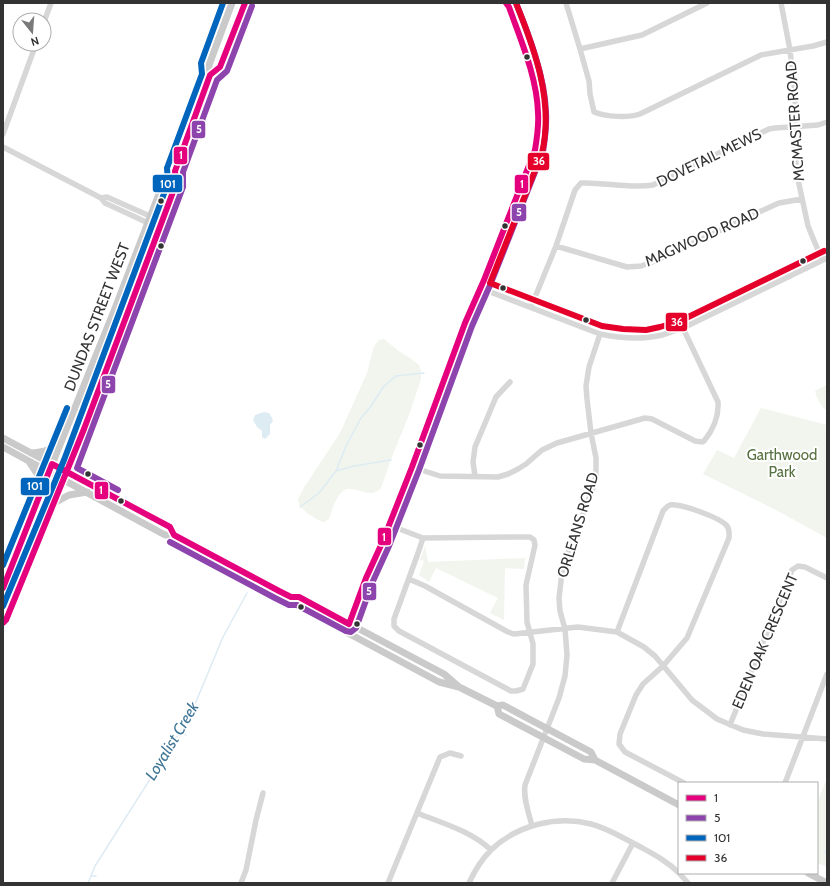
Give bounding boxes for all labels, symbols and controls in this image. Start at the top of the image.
north arrow [12,12,52,52]
text: N [29,34,41,49]
unlabelled marker [522,52,532,62]
street label: MCMASTER ROAD [782,60,808,182]
line badge: 5 [191,120,206,139]
text: 5 [196,122,202,136]
street label: DOVETAIL MEWS [654,125,764,191]
line badge: 1 [173,146,188,165]
text: 1 [179,148,183,162]
line badge: 36 [527,152,550,171]
text: 36 [533,154,545,168]
line badge: 101 [152,174,183,193]
line badge: 1 [514,174,529,194]
text: 101 [160,177,176,191]
text: 1 [520,177,524,191]
unlabelled marker [156,196,166,206]
line badge: 5 [511,203,527,222]
street label: MAGWOOD ROAD [642,204,762,270]
text: 5 [516,205,522,219]
unlabelled marker [500,221,510,231]
street label: DUNDAS STREET WEST [60,240,134,394]
unlabelled marker [156,241,166,251]
unlabelled marker [798,256,808,266]
unlabelled marker [498,283,508,293]
line badge: 36 [665,312,688,332]
unlabelled marker [581,315,591,325]
text: 36 [671,315,683,329]
line badge: 5 [101,375,116,394]
text: 5 [105,377,111,391]
unlabelled marker [415,440,425,450]
park label: Garthwood Park [747,446,817,481]
unlabelled marker [83,469,93,479]
street label: ORLEANS ROAD [553,470,603,580]
line badge: 101 [20,477,50,496]
text: 101 [27,479,43,493]
line badge: 1 [94,481,109,500]
text: 1 [99,483,103,497]
unlabelled marker [116,496,126,506]
line badge: 1 [377,527,392,546]
text: 1 [382,530,386,544]
street label: EDEN OAK CRESCENT [728,571,802,711]
line badge: 5 [362,582,377,601]
text: 5 [366,584,372,598]
unlabelled marker [296,602,306,612]
unlabelled marker [352,619,362,629]
water label: Loyalist Creek [141,697,203,784]
legend [678,782,818,874]
text: 1 [714,790,718,805]
text: 5 [714,810,721,825]
text: 101 [714,830,730,845]
text: 36 [714,850,727,865]

